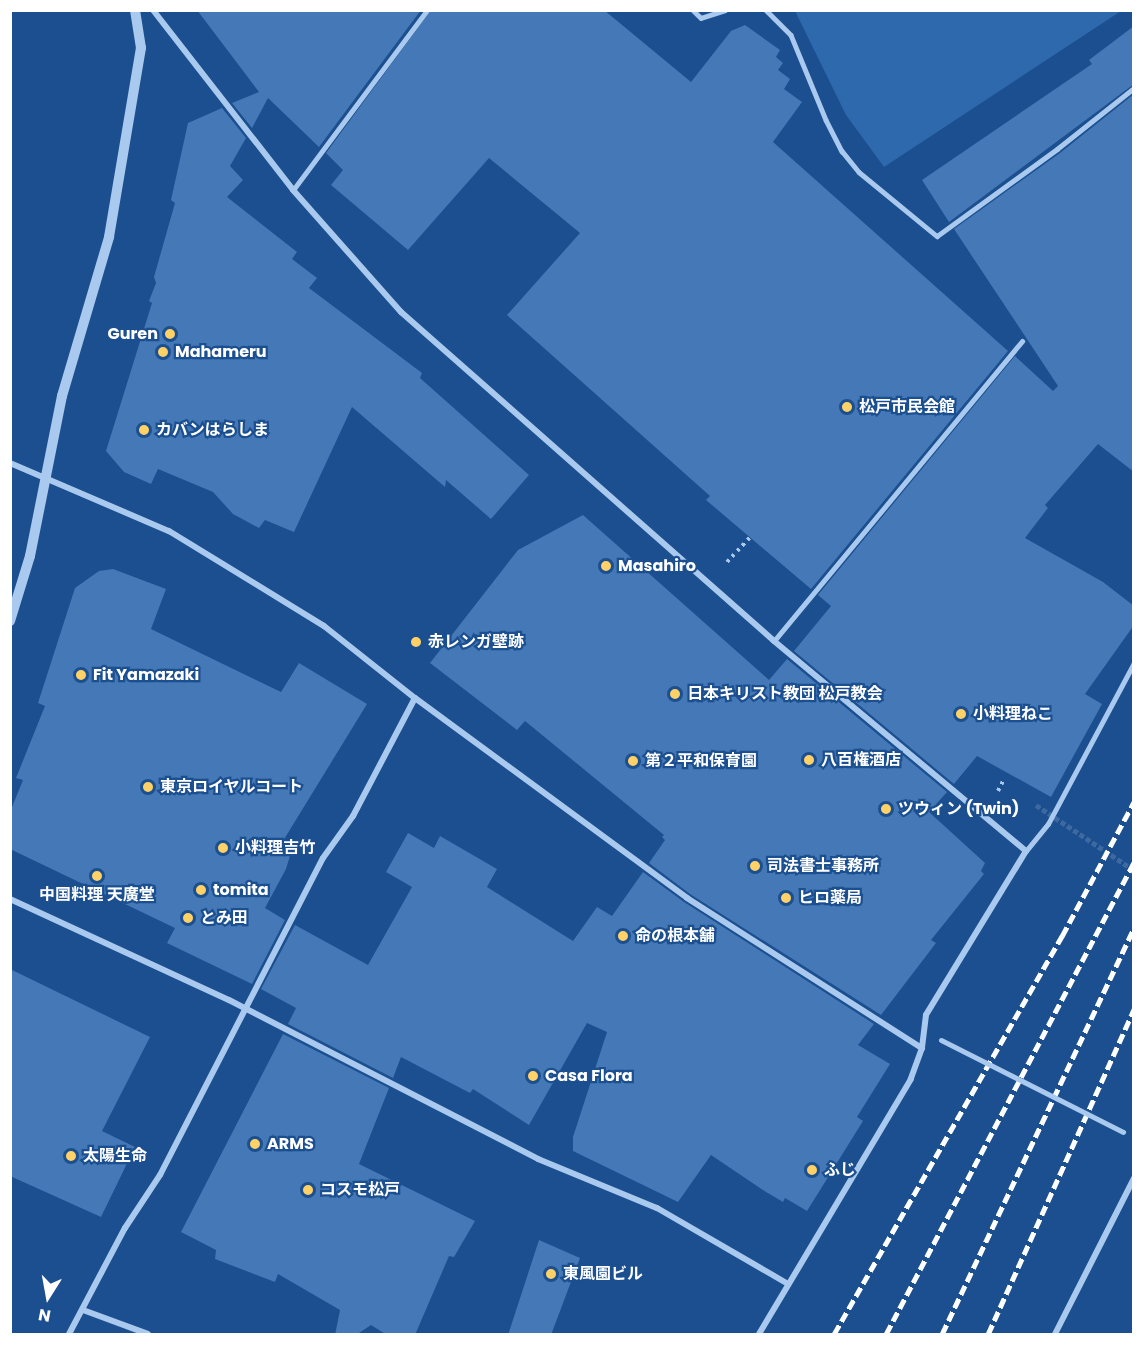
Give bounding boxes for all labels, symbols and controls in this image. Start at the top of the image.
place label: Guren [108,324,158,344]
marker: Guren [163,327,177,341]
place label: Mahameru [175,342,267,362]
marker: Mahameru [156,345,170,359]
place label: 松戸市民会館 [859,397,955,417]
marker: 松戸市民会館 [840,400,854,414]
place label: カバンはらしま [156,420,268,440]
marker: カバンはらしま [137,423,151,437]
place label: Masahiro [618,556,696,576]
marker: Masahiro [599,559,613,573]
place label: 赤レンガ壁跡 [428,632,524,652]
marker: 赤レンガ壁跡 [409,635,423,649]
place label: Fit Yamazaki [93,665,199,685]
marker: Fit Yamazaki [74,668,88,682]
place label: 日本キリスト教団 松戸教会 [687,684,882,704]
marker: 日本キリスト教団 松戸教会 [668,687,682,701]
place label: 小料理ねこ [973,704,1053,724]
marker: 小料理ねこ [954,707,968,721]
place label: 八百権酒店 [821,750,901,770]
place label: 第２平和保育園 [645,751,757,771]
marker: 八百権酒店 [802,753,816,767]
marker: 第２平和保育園 [626,754,640,768]
place label: 東京ロイヤルコート [160,777,304,797]
marker: 東京ロイヤルコート [141,780,155,794]
place label: ツウィン (Twin) [898,799,1019,819]
marker: ツウィン (Twin) [879,802,893,816]
place label: 小料理吉竹 [235,838,315,858]
marker: 小料理吉竹 [216,841,230,855]
place label: 司法書士事務所 [767,856,879,876]
marker: 司法書士事務所 [748,859,762,873]
marker: 中国料理 天廣堂 [90,869,104,883]
place label: tomita [213,880,269,900]
marker: tomita [194,883,208,897]
place label: 中国料理 天廣堂 [39,885,155,905]
place label: ヒロ薬局 [798,888,862,908]
marker: ヒロ薬局 [779,891,793,905]
place label: とみ田 [200,908,248,928]
marker: とみ田 [181,911,195,925]
place label: 命の根本舗 [635,926,715,946]
marker: 命の根本舗 [616,929,630,943]
place label: Casa Flora [545,1066,633,1086]
marker: Casa Flora [526,1069,540,1083]
place label: ARMS [267,1134,314,1154]
marker: ARMS [248,1137,262,1151]
place label: 太陽生命 [83,1146,147,1166]
marker: 太陽生命 [64,1149,78,1163]
place label: ふじ [824,1160,856,1180]
marker: ふじ [805,1163,819,1177]
place label: コスモ松戸 [320,1180,400,1200]
marker: コスモ松戸 [301,1183,315,1197]
place label: 東風園ビル [563,1264,643,1284]
north arrow [18,1267,78,1327]
marker: 東風園ビル [544,1267,558,1281]
text: N [36,1303,53,1328]

